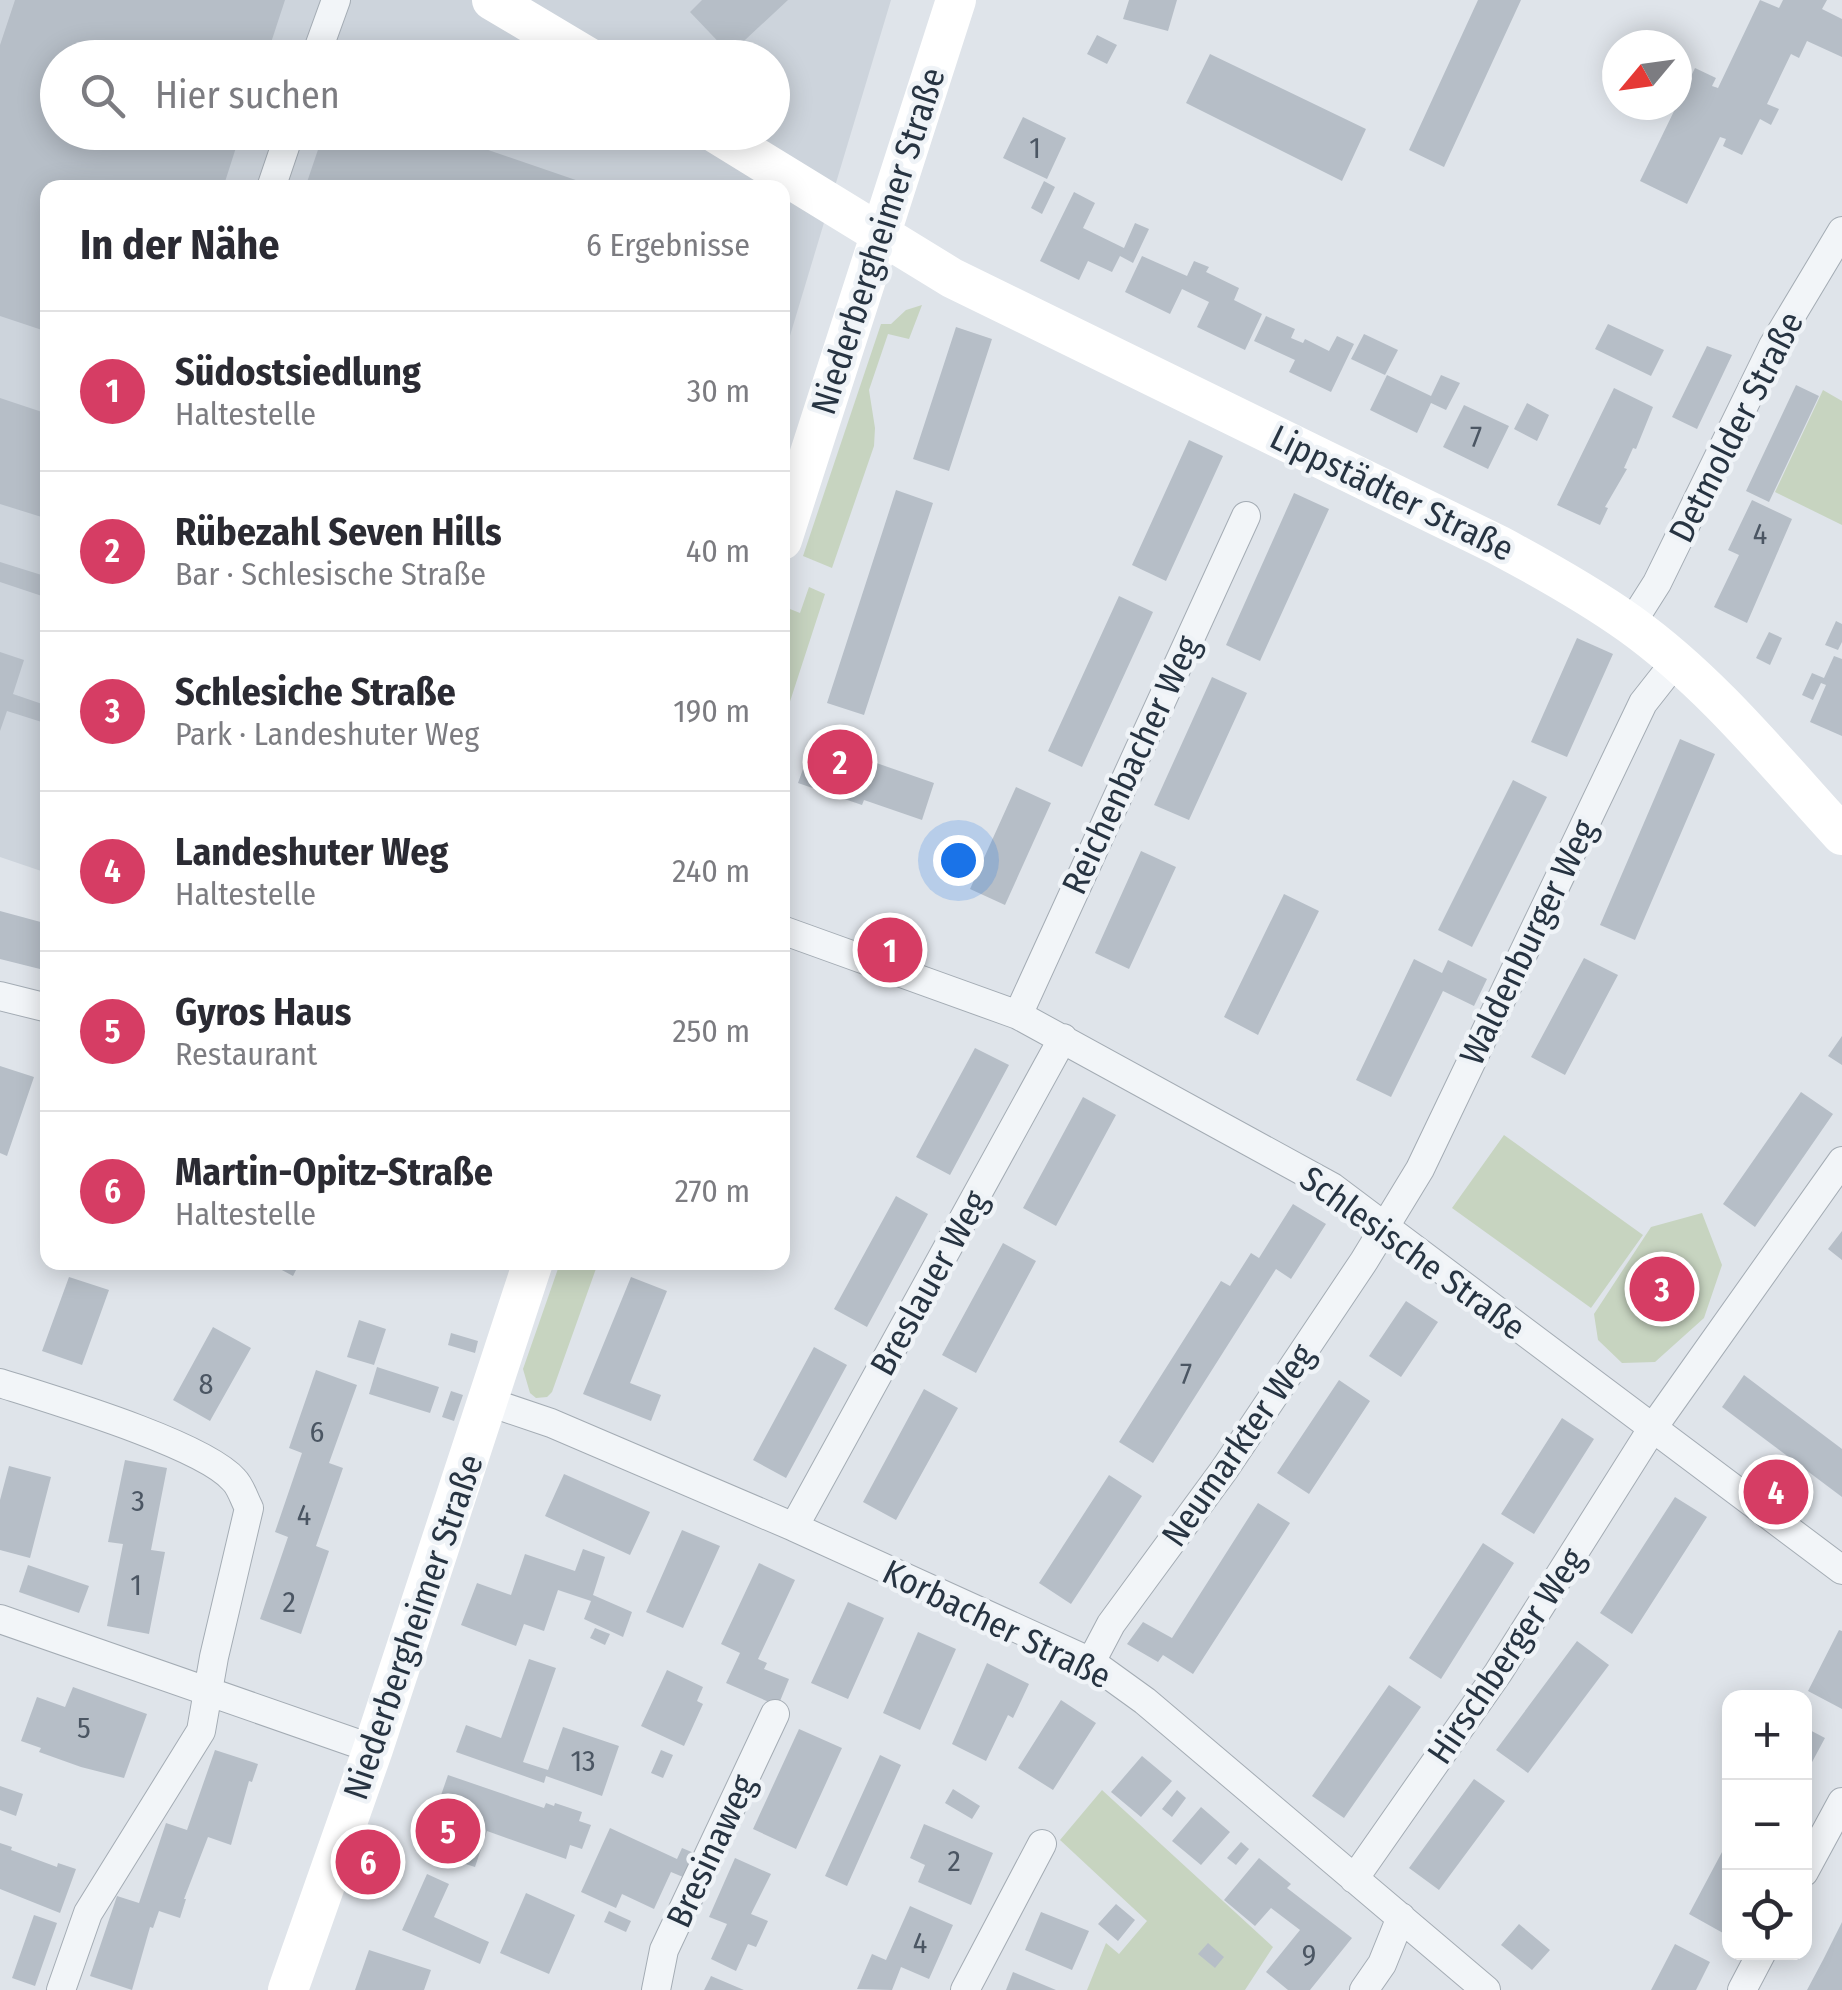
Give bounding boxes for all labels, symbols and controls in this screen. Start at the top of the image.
north arrow [1602,30,1692,120]
search box [40,40,790,150]
street label: Niederbergheimer Straße [802,62,954,420]
icon: search [75,68,130,123]
text: Hier suchen [155,72,340,118]
house number: 1 [1029,130,1041,166]
text: In der Nähe [80,220,280,270]
text: 6 Ergebnisse [586,226,750,264]
street label: Detmolder Straße [1660,305,1812,549]
text: Südostsiedlung [175,349,421,395]
text: 1 [106,372,119,410]
text: 30 m [687,372,750,410]
text: Haltestelle [175,395,316,433]
street label: Lippstädter Straße [1264,416,1520,570]
house number: 7 [1470,419,1482,455]
text: Rübezahl Seven Hills [175,509,502,555]
house number: 4 [1753,516,1767,552]
text: 2 [105,532,120,570]
text: 40 m [686,532,750,570]
text: Bar · Schlesische Straße [175,555,486,593]
street label: Reichenbacher Weg [1053,629,1209,901]
text: Schlesiche Straße [175,669,456,715]
text: 3 [105,692,120,730]
text: 190 m [673,692,750,730]
text: Park · Landeshuter Weg [175,715,479,753]
pin: 2 [808,724,872,800]
street label: Waldenburger Weg [1451,812,1606,1071]
text: Landeshuter Weg [175,829,448,875]
your location [933,835,984,886]
text: 4 [104,852,121,890]
text: 240 m [672,852,750,890]
text: Haltestelle [175,875,316,913]
pin: 1 [858,912,922,988]
text: Gyros Haus [175,989,351,1035]
text: 5 [105,1012,120,1050]
text: 250 m [672,1012,750,1050]
text: Restaurant [175,1035,317,1073]
text: Martin-Opitz-Straße [175,1149,493,1195]
street label: Schlesische Straße [1292,1157,1534,1349]
text: 6 [104,1172,121,1210]
text: 270 m [675,1172,750,1210]
street label: Breslauer Weg [861,1183,997,1383]
text: Haltestelle [175,1195,316,1233]
pin: 3 [1630,1252,1694,1326]
street label: Neumarkter Weg [1153,1335,1324,1554]
house number: 7 [1180,1356,1192,1392]
house number: 8 [199,1366,214,1402]
house number: 6 [310,1414,324,1450]
street label: Niederbergheimer Straße [334,1449,492,1805]
pin: 4 [1744,1454,1808,1530]
house number: 3 [131,1483,145,1519]
house number: 4 [297,1497,311,1533]
street label: Hirschberger Weg [1418,1540,1594,1772]
street label: Korbacher Straße [876,1551,1118,1697]
house number: 1 [130,1567,142,1603]
house number: 2 [282,1584,296,1620]
map controls [1722,1690,1812,1960]
button: + [1722,1690,1812,1780]
house number: 5 [77,1710,91,1746]
house number: 13 [570,1743,596,1779]
street label: Bresinaweg [657,1768,765,1934]
button: − [1722,1780,1812,1870]
pin: 5 [416,1794,480,1868]
pin: 6 [336,1824,400,1900]
house number: 2 [947,1843,961,1879]
button: locate [1722,1870,1812,1960]
house number: 4 [913,1925,927,1961]
house number: 9 [1302,1937,1316,1973]

